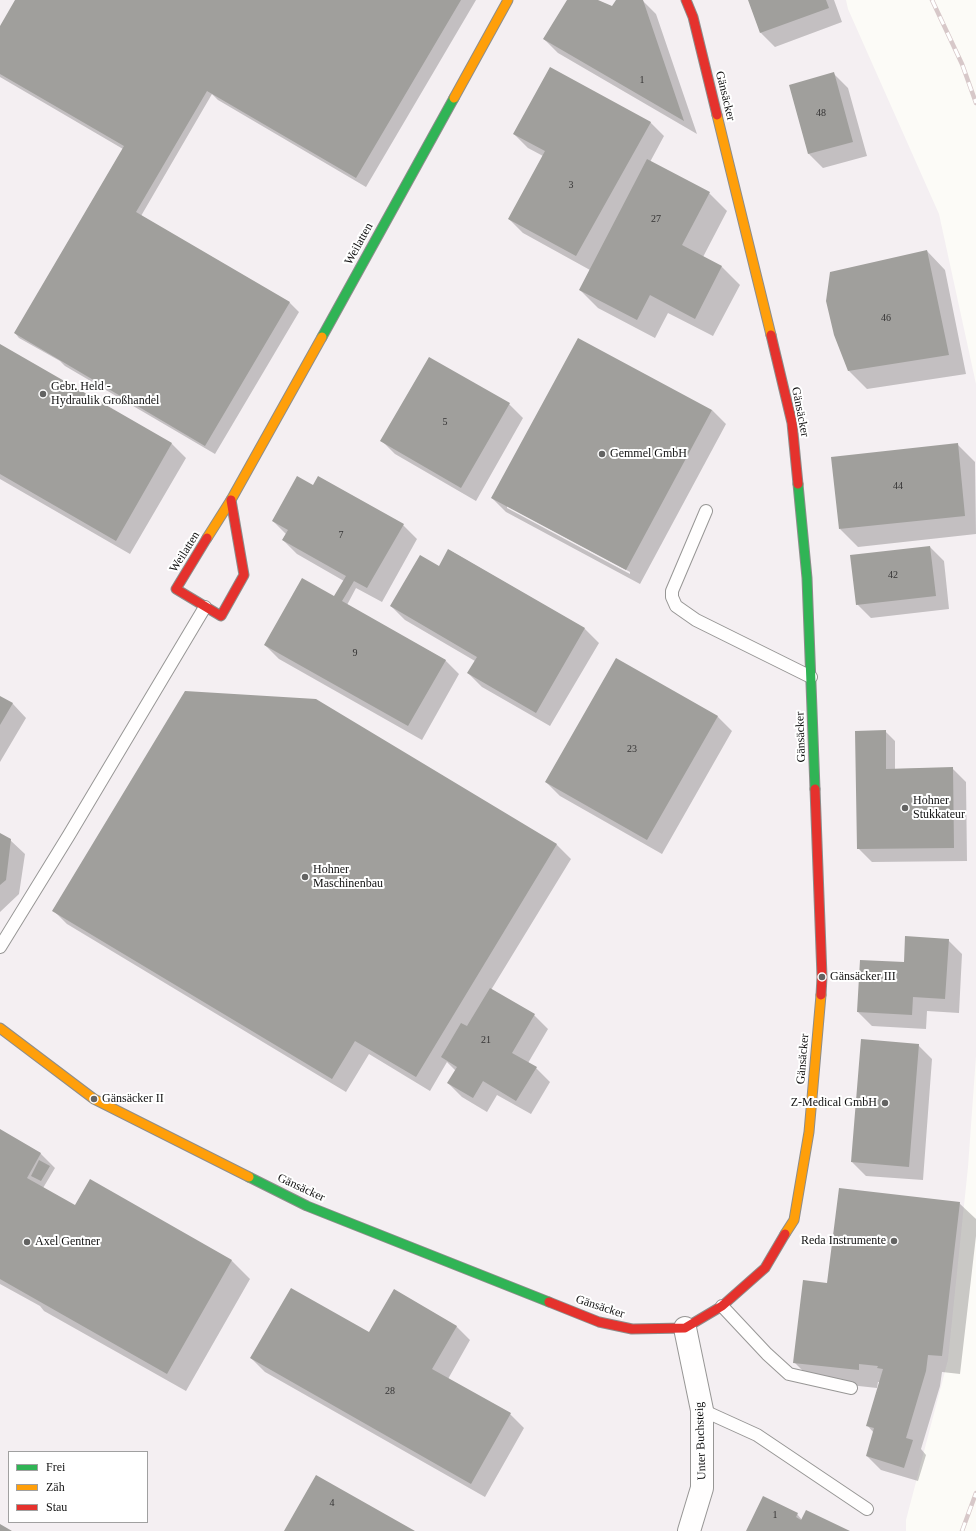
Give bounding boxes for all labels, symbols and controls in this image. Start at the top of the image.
street label: Gänsäcker [712,70,738,122]
house number: 1 [640,74,644,86]
house number: 48 [816,107,826,119]
house number: 3 [568,179,574,191]
house number: 27 [651,213,661,225]
street label: Weilatten [342,221,376,267]
house number: 46 [881,312,891,324]
place label: Gebr. Held - Hydraulik Großhandel [51,380,159,408]
street label: Gänsäcker [788,386,812,438]
marker: Gebr. Held - Hydraulik Großhandel [38,389,48,399]
house number: 5 [442,416,448,428]
place label: Gemmel GmbH [610,447,687,461]
marker: Gemmel GmbH [597,449,607,459]
house number: 44 [893,480,903,492]
street label: Weilatten [167,529,203,575]
house number: 7 [338,529,344,541]
house number: 42 [888,569,898,581]
house number: 9 [352,647,358,659]
street label: Gänsäcker [793,711,809,763]
house number: 23 [627,743,637,755]
place label: Hohner Stukkateur [913,794,965,822]
marker: Hohner Stukkateur [900,803,910,813]
place label: Hohner Maschinenbau [313,863,383,891]
marker: Hohner Maschinenbau [300,872,310,882]
place label: Gänsäcker III [830,970,896,984]
marker: Gänsäcker III [817,972,827,982]
street label: Gänsäcker [794,1033,812,1085]
house number: 21 [481,1034,491,1046]
place label: Gänsäcker II [102,1092,164,1106]
marker: Gänsäcker II [89,1094,99,1104]
place label: Z-Medical GmbH [791,1096,877,1110]
marker: Z-Medical GmbH [880,1098,890,1108]
street label: Gänsäcker [275,1171,327,1205]
place label: Reda Instrumente [801,1234,886,1248]
place label: Axel Gentner [35,1235,100,1249]
marker: Reda Instrumente [889,1236,899,1246]
marker: Axel Gentner [22,1237,32,1247]
street label: Gänsäcker [574,1292,626,1322]
house number: 28 [385,1385,395,1397]
street label: Unter Buchsteig [692,1402,710,1480]
legend [8,1451,148,1523]
text: Frei [46,1460,65,1474]
text: Zäh [46,1480,65,1494]
house number: 4 [330,1497,334,1509]
text: Stau [46,1500,67,1514]
house number: 1 [772,1509,778,1521]

